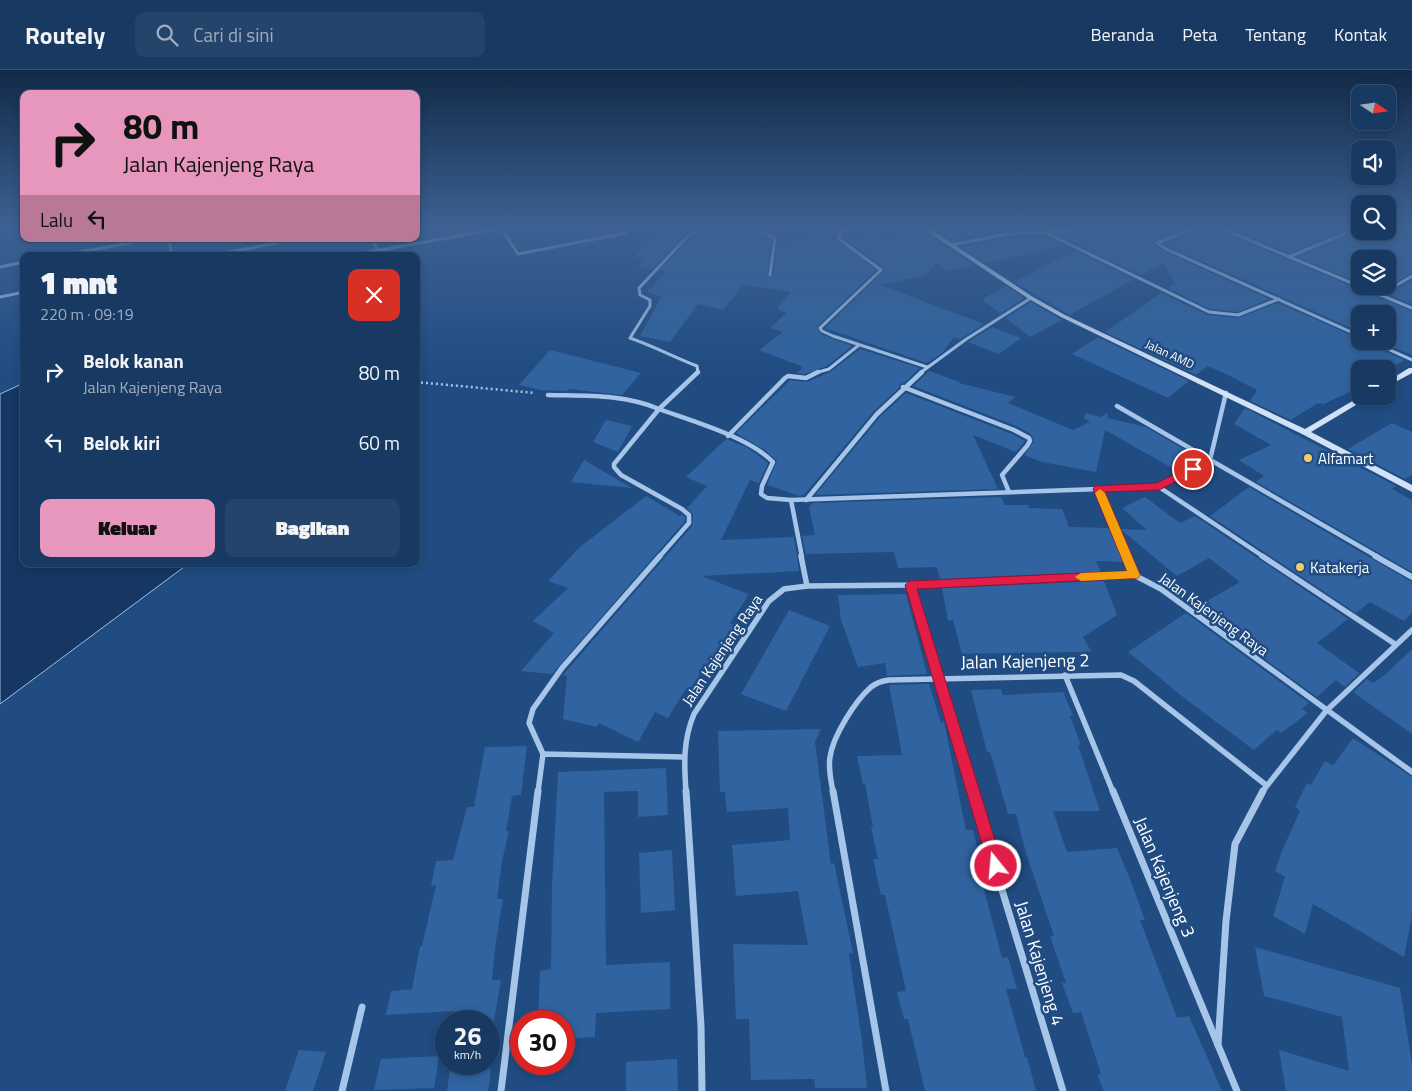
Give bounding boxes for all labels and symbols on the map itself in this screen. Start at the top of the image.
north arrow [1351,85,1396,130]
street label: Jalan AMD [1142,334,1198,374]
place label: Alfamart [1318,447,1374,470]
pin [1172,448,1214,490]
marker: Alfamart [1302,452,1314,464]
place label: Katakerja [1310,556,1370,579]
marker: Katakerja [1294,561,1306,573]
street label: Jalan Kajenjeng Raya [1154,566,1274,662]
street label: Jalan Kajenjeng Raya [676,589,768,710]
street label: Jalan Kajenjeng 2 [960,646,1090,676]
street label: Jalan Kajenjeng 3 [1127,812,1203,942]
position arrow [969,839,1021,891]
street label: Jalan Kajenjeng 4 [1008,897,1072,1029]
speed limit sign: 30 [510,1010,575,1075]

